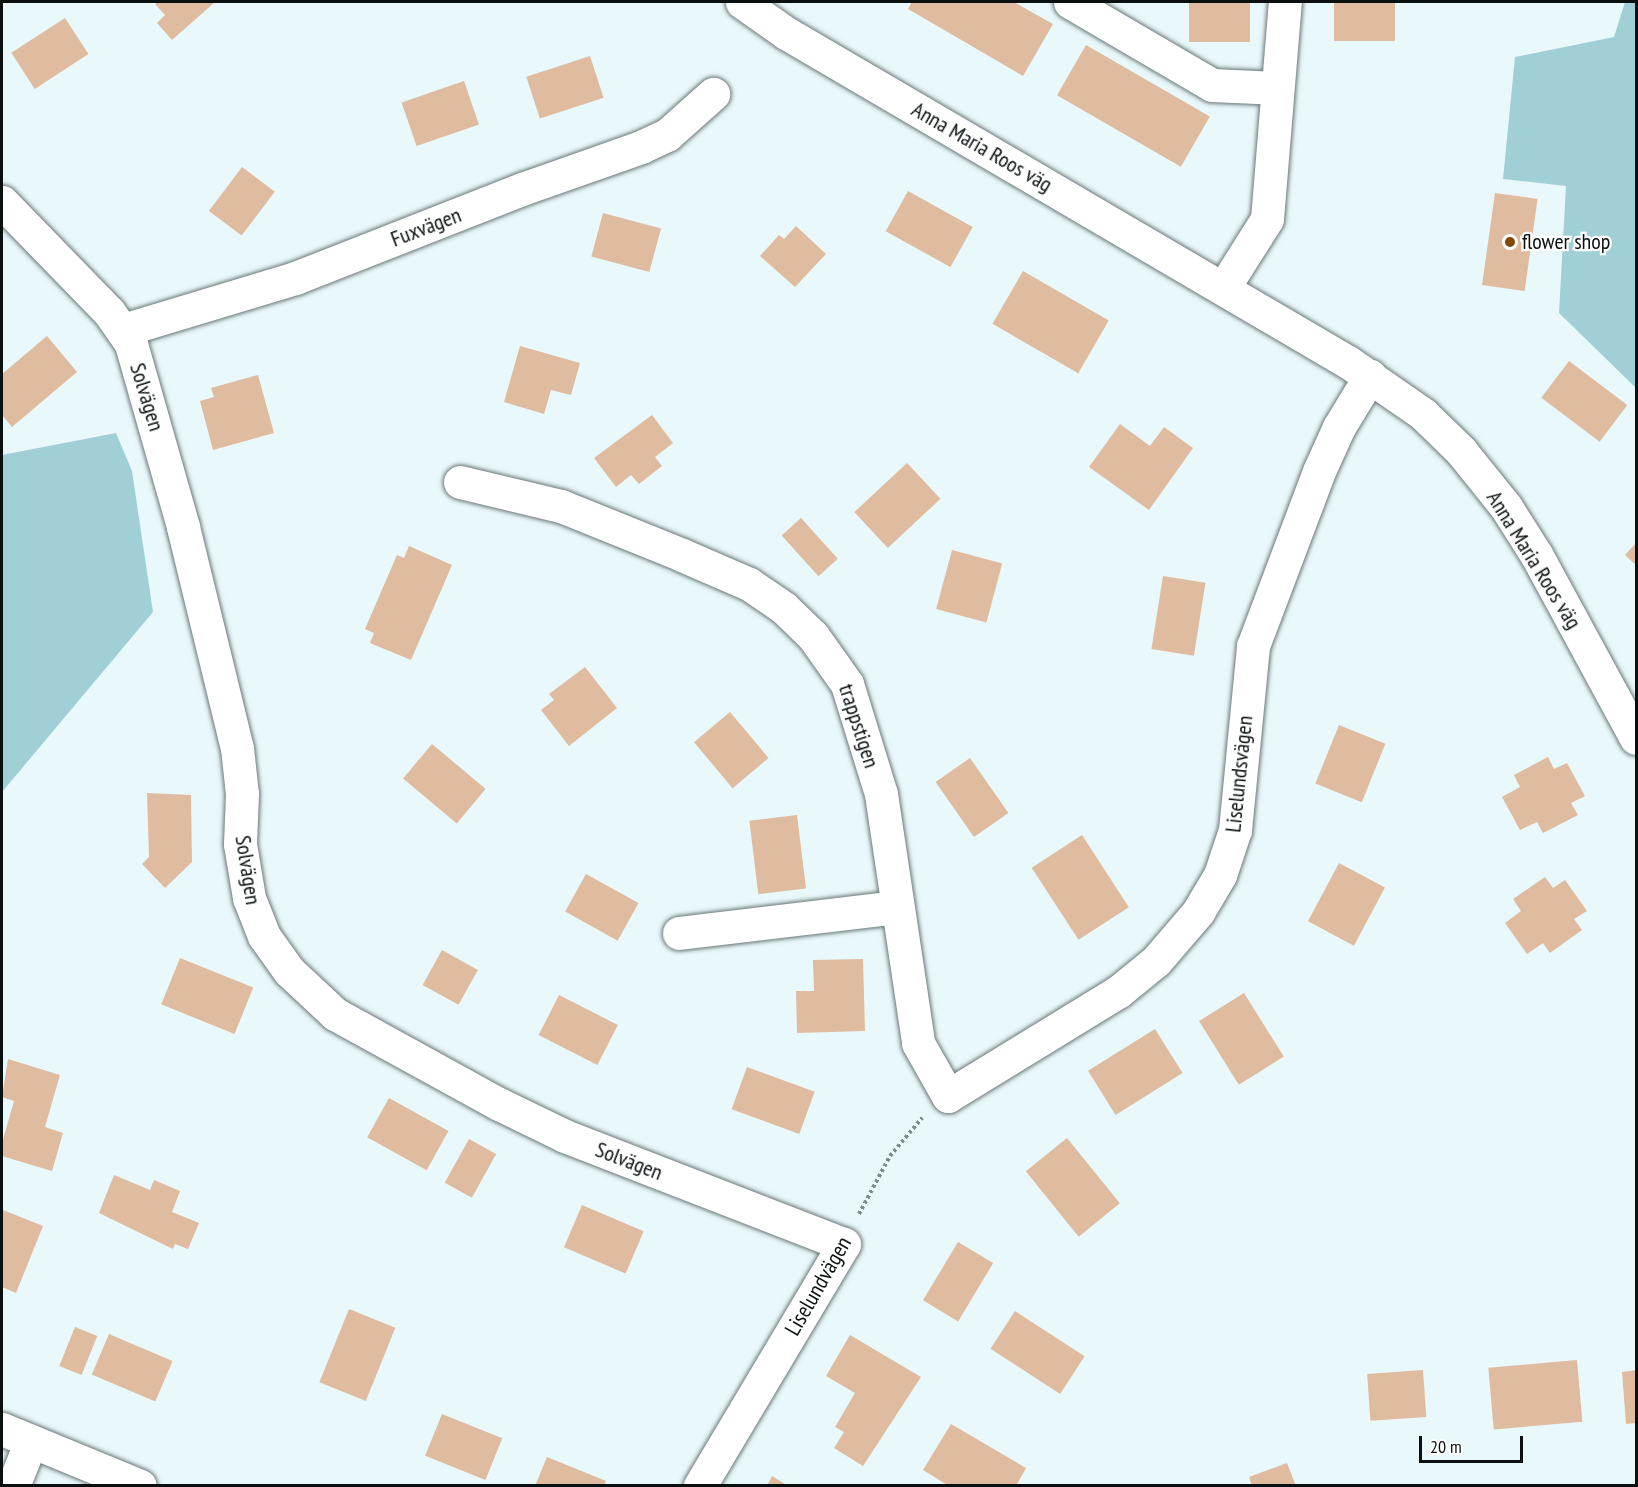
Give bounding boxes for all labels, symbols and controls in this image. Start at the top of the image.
street label: Anna Maria Roos väg [907,96,1057,198]
street label: Fuxvägen [387,202,465,252]
place label: flower shop [1522,229,1610,255]
marker: flower shop [1503,235,1517,249]
street label: Solvägen [124,360,170,434]
street label: Anna Maria Roos väg [1481,486,1587,634]
street label: trappstigen [833,681,885,771]
street label: Liselundsvägen [1220,714,1258,834]
street label: Solvägen [230,834,266,906]
street label: Solvägen [592,1136,666,1186]
street label: Liselundvägen [779,1232,857,1340]
scale bar [1422,1424,1526,1462]
text: 20 m [1430,1435,1462,1458]

